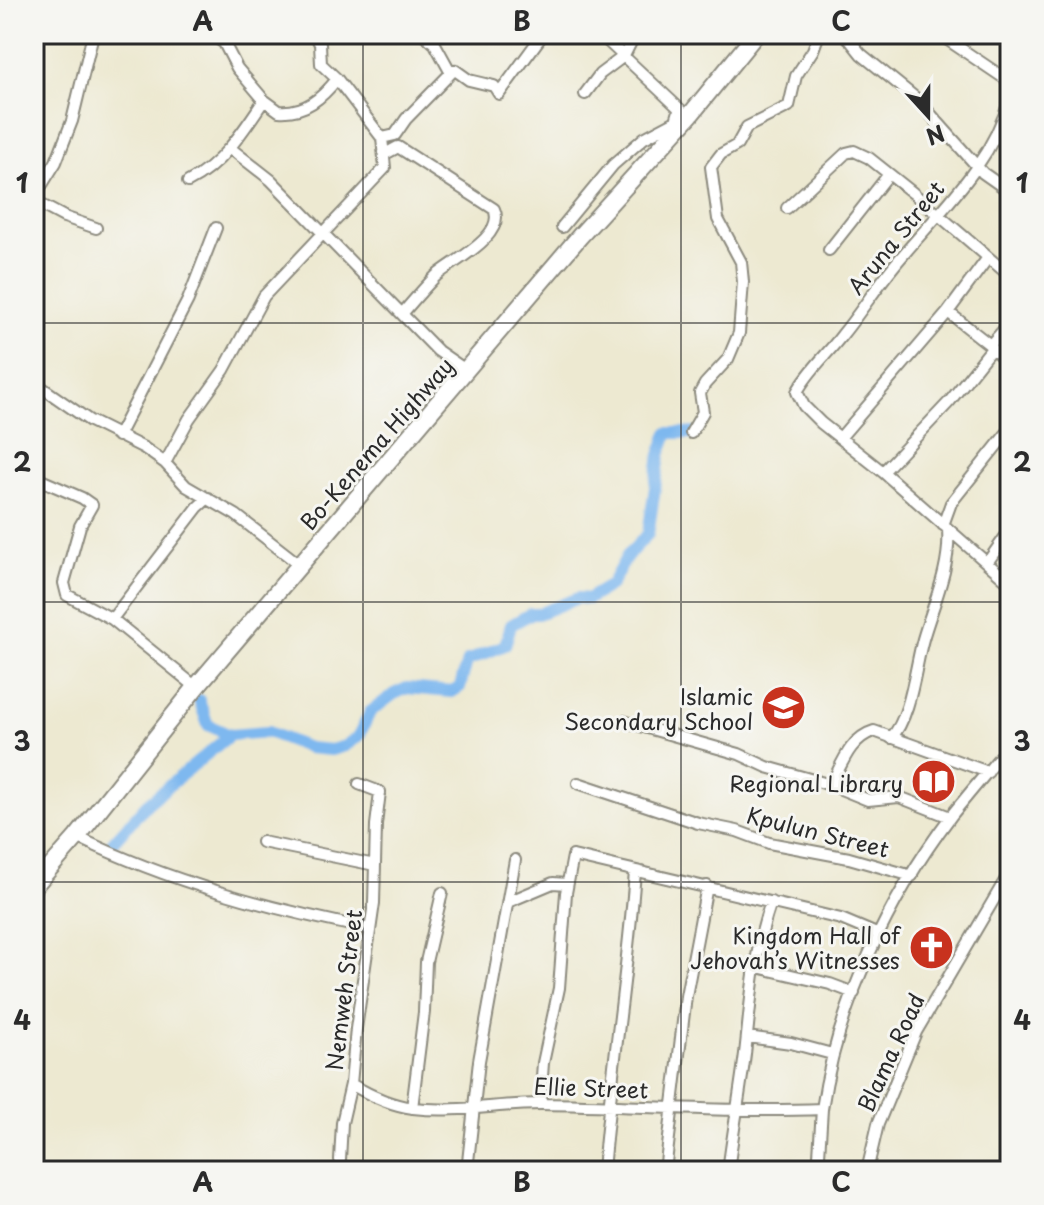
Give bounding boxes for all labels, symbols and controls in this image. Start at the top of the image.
text: A [193,1,213,40]
text: B [513,1,531,40]
text: C [831,1,851,40]
north arrow [888,76,968,156]
text: N [922,118,950,155]
text: 1 [16,163,28,202]
text: 1 [1016,163,1028,202]
street label: Aruna Street [839,173,951,301]
street label: Bo-Kenema Highway [292,349,460,537]
text: 2 [13,442,31,481]
text: 2 [1013,442,1031,481]
place label: Islamic Secondary School [564,679,753,737]
school or university icon: Islamic Secondary School [760,684,808,732]
text: 3 [13,721,31,760]
text: 3 [1013,721,1031,760]
library icon: Regional Library [910,758,958,806]
place label: Regional Library [729,766,903,799]
street label: Kpulun Street [743,797,893,865]
street label: Nemweh Street [317,907,369,1073]
place label: Kingdom Hall of Jehovah’s Witnesses [690,918,902,976]
church icon: Kingdom Hall of Jehovah’s Witnesses [907,923,955,971]
street label: Blama Road [848,987,932,1117]
text: 4 [13,1000,31,1039]
text: 4 [1013,1000,1031,1039]
street label: Ellie Street [533,1069,649,1105]
text: A [193,1162,213,1201]
text: B [513,1162,531,1201]
text: C [831,1162,851,1201]

